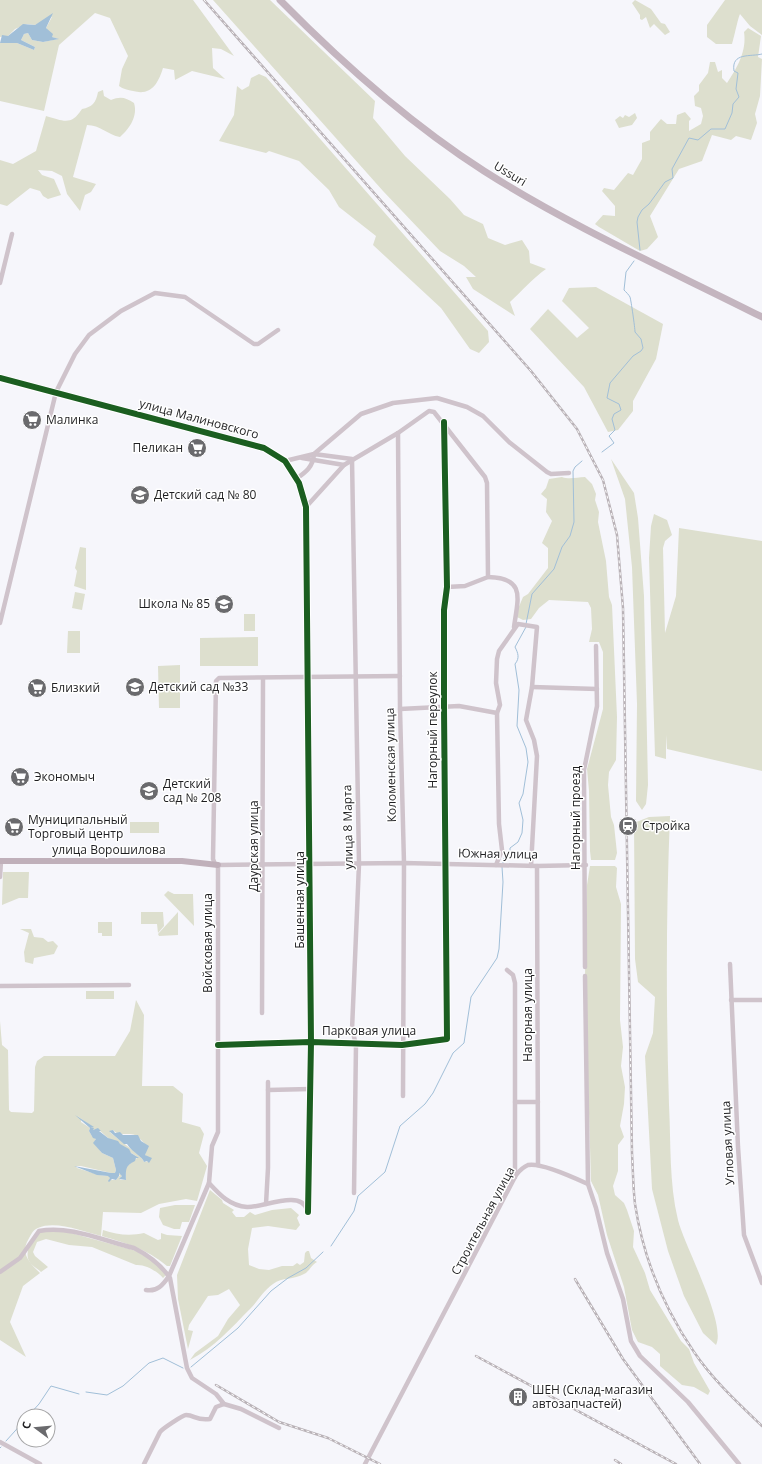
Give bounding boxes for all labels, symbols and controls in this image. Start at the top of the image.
street label: Ussuri [491,157,530,190]
street label: улица Малиновского [138,394,261,443]
supermarket icon: Малинка [21,409,43,431]
place label: Малинка [46,411,98,428]
supermarket icon: Пеликан [186,437,208,459]
place label: Пеликан [133,439,183,456]
school or university icon: Детский сад № 80 [129,484,151,506]
place label: Детский сад № 80 [154,486,257,503]
school or university icon: Школа № 85 [213,593,235,615]
place label: Школа № 85 [138,595,210,612]
street label: Нагорный переулок [424,671,441,789]
school or university icon: Детский сад №33 [124,676,146,698]
supermarket icon: Близкий [26,677,48,699]
place label: Детский сад №33 [149,678,248,695]
place label: Близкий [51,679,100,696]
street label: Коломенская улица [381,707,400,823]
supermarket icon: Экономыч [9,766,31,788]
street label: Нагорный проезд [567,766,584,870]
place label: Экономыч [34,768,95,785]
place label: Детский сад № 208 [163,775,221,806]
school or university icon: Детский сад № 208 [138,780,160,802]
street label: улица 8 Марта [338,784,357,870]
street label: Даурская улица [245,800,262,892]
place label: Муниципальный Торговый центр [28,811,128,842]
station icon: Стройка [617,815,639,837]
supermarket icon: Муниципальный Торговый центр [3,816,25,838]
place label: Стройка [642,817,690,834]
street label: улица Ворошилова [52,841,166,858]
street label: Южная улица [458,844,538,863]
street label: Башенная улица [291,851,308,949]
street label: Войсковая улица [199,893,216,993]
street label: Нагорная улица [519,968,536,1062]
street label: Парковая улица [322,1022,416,1039]
street label: Угловая улица [717,1100,738,1186]
street label: Строительная улица [447,1164,518,1278]
place label: ШЕН (Склад-магазин автозапчастей) [532,1381,653,1412]
building icon: ШЕН (Склад-магазин автозапчастей) [507,1386,529,1408]
north arrow [16,1408,56,1448]
text: С [18,1420,34,1431]

